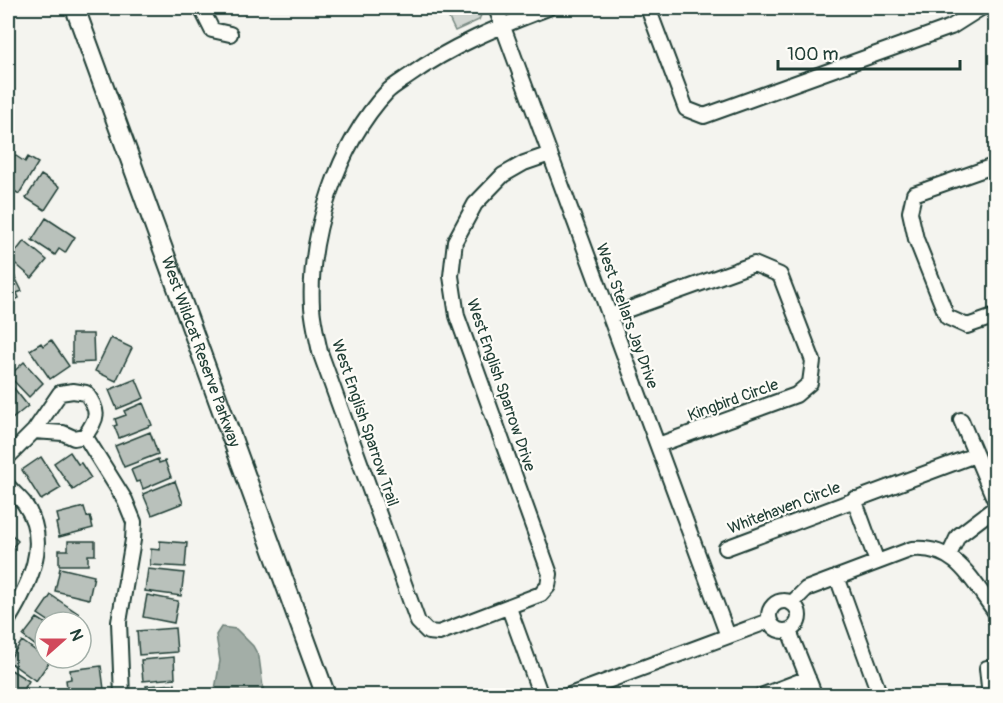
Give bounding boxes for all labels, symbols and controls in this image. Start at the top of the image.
scale bar [778,33,960,71]
text: 100 m [787,43,839,66]
street label: West Stellars Jay Drive [591,241,663,392]
street label: West Wildcat Reserve Parkway [157,254,244,450]
street label: West English Sparrow Drive [462,296,540,474]
street label: West English Sparrow Trail [327,337,403,509]
street label: Kingbird Circle [685,374,781,426]
street label: Whitehaven Circle [725,477,843,539]
north arrow [33,610,93,670]
text: N [65,626,87,644]

